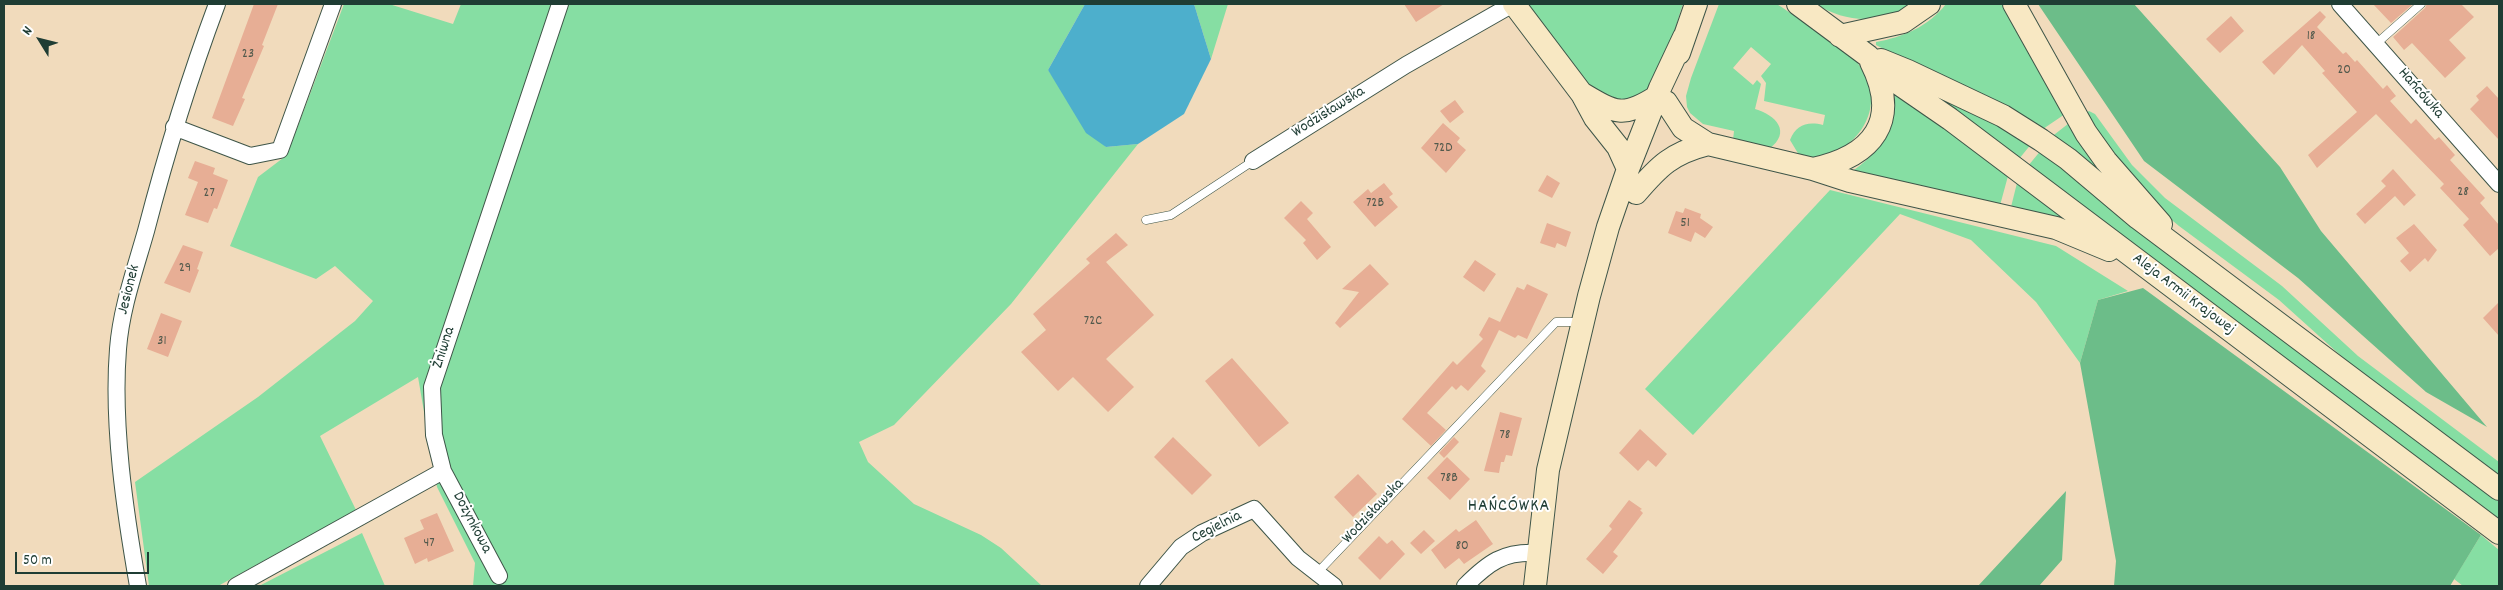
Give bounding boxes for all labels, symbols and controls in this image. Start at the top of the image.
north arrow [15,15,65,65]
text: N [18,23,38,40]
house number: 18 [2307,29,2315,45]
house number: 23 [242,47,254,63]
house number: 20 [2337,63,2351,79]
street label: Hańcówka [2393,65,2447,123]
street label: Wodzisławska [1289,83,1369,143]
house number: 72D [1434,141,1452,157]
house number: 28 [2457,185,2469,201]
house number: 27 [203,186,215,202]
house number: 72B [1366,196,1384,212]
house number: 51 [1680,216,1690,232]
street label: Aleja Armii Krajowej [2128,250,2238,340]
house number: 29 [179,261,191,277]
street label: Jesionek [115,263,145,317]
house number: 72C [1084,314,1102,330]
street label: Żniwna [429,325,461,371]
house number: 31 [157,334,167,350]
house number: 78 [1500,428,1510,444]
house number: 78B [1440,471,1458,487]
street label: Wodzisławska [1339,475,1409,549]
street label: Dożynkowa [447,489,495,557]
district label: HAŃCÓWKA [1467,497,1551,519]
street label: Cegielnia [1189,507,1245,549]
house number: 47 [423,536,435,552]
house number: 80 [1455,539,1469,555]
scale bar [18,542,151,574]
text: 50 m [23,550,52,572]

